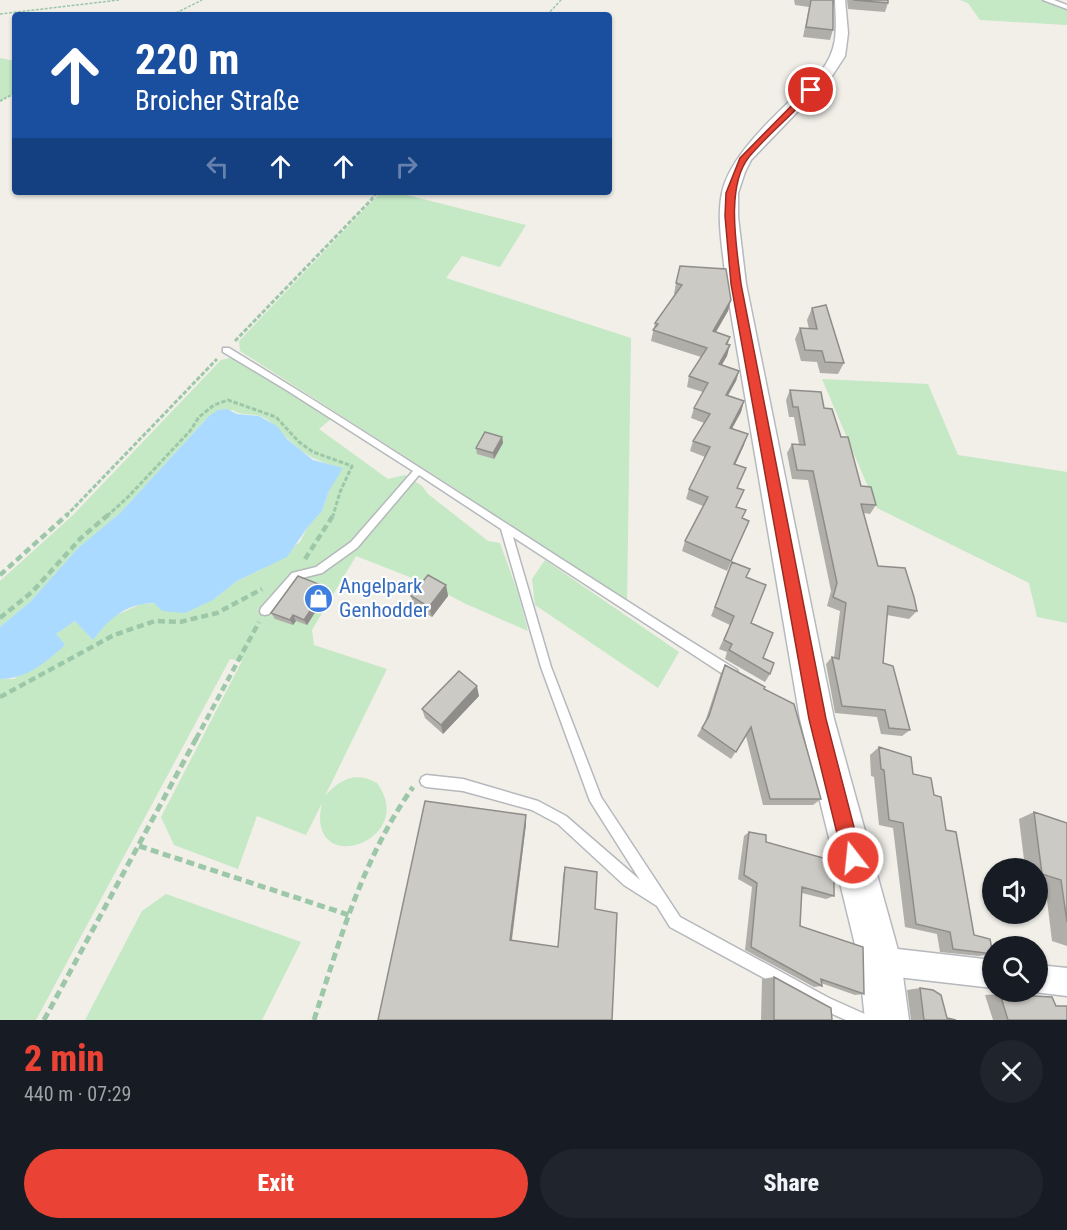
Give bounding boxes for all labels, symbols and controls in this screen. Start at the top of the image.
text: 220 m [135,35,240,84]
icon: ahead [36,36,114,114]
pin [785,64,836,115]
icon: arrive [794,73,827,106]
text: Broicher Straße [135,85,299,117]
icon: left [201,150,234,183]
icon: ahead [264,150,297,183]
icon: ahead [327,150,360,183]
icon: right [390,150,423,183]
place label: Angelpark Genhodder [339,574,429,622]
shop icon: Angelpark Genhodder [302,582,334,614]
position arrow [821,826,885,890]
map controls [982,858,1048,1002]
button: sound [982,858,1048,924]
button: search [982,936,1048,1002]
text: 2 min [24,1038,104,1080]
button: close [980,1040,1043,1103]
text: 440 m · 07:29 [24,1082,131,1106]
button: Exit [24,1149,528,1218]
button: Share [540,1149,1043,1218]

